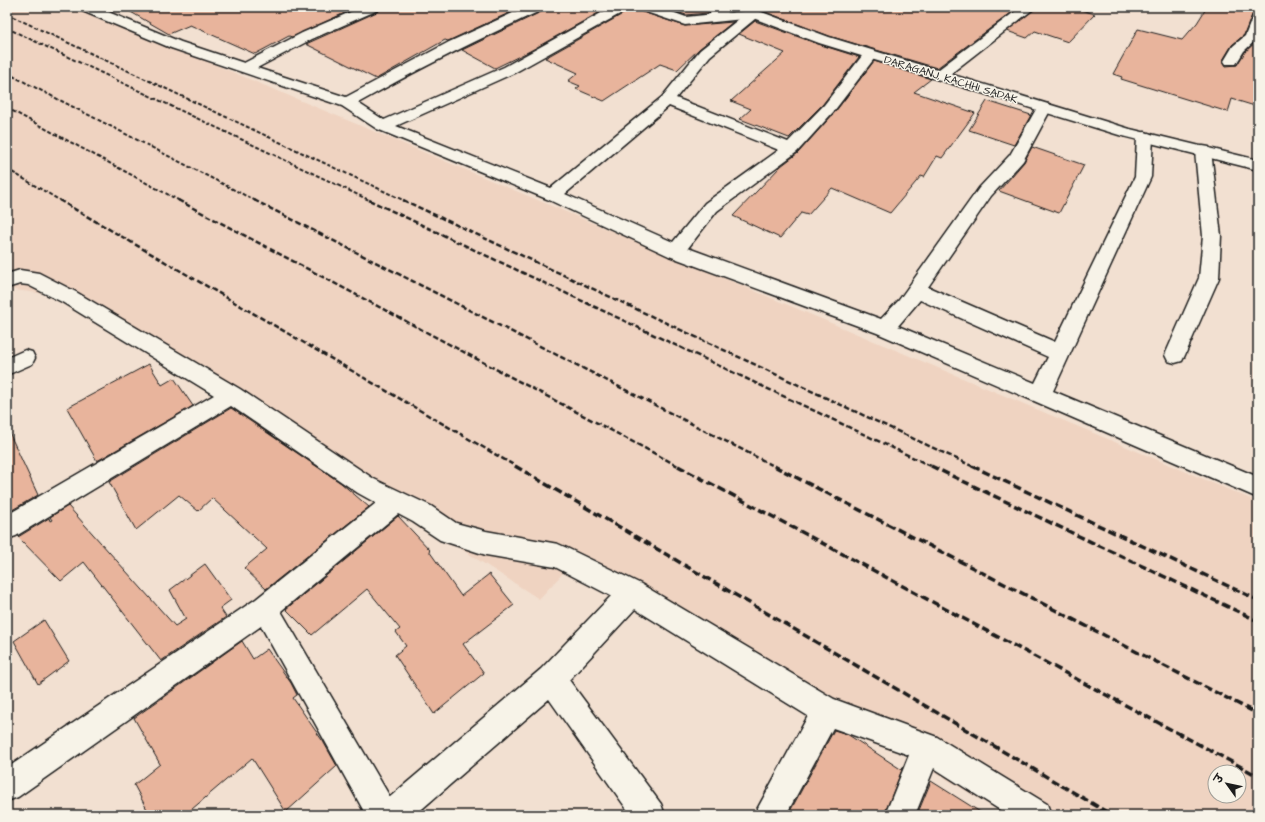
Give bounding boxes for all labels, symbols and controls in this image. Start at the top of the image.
street label: DARAGANJ, KACHHI SADAK [882,52,1020,107]
north arrow [1207,764,1247,804]
text: उ [1210,770,1228,787]

